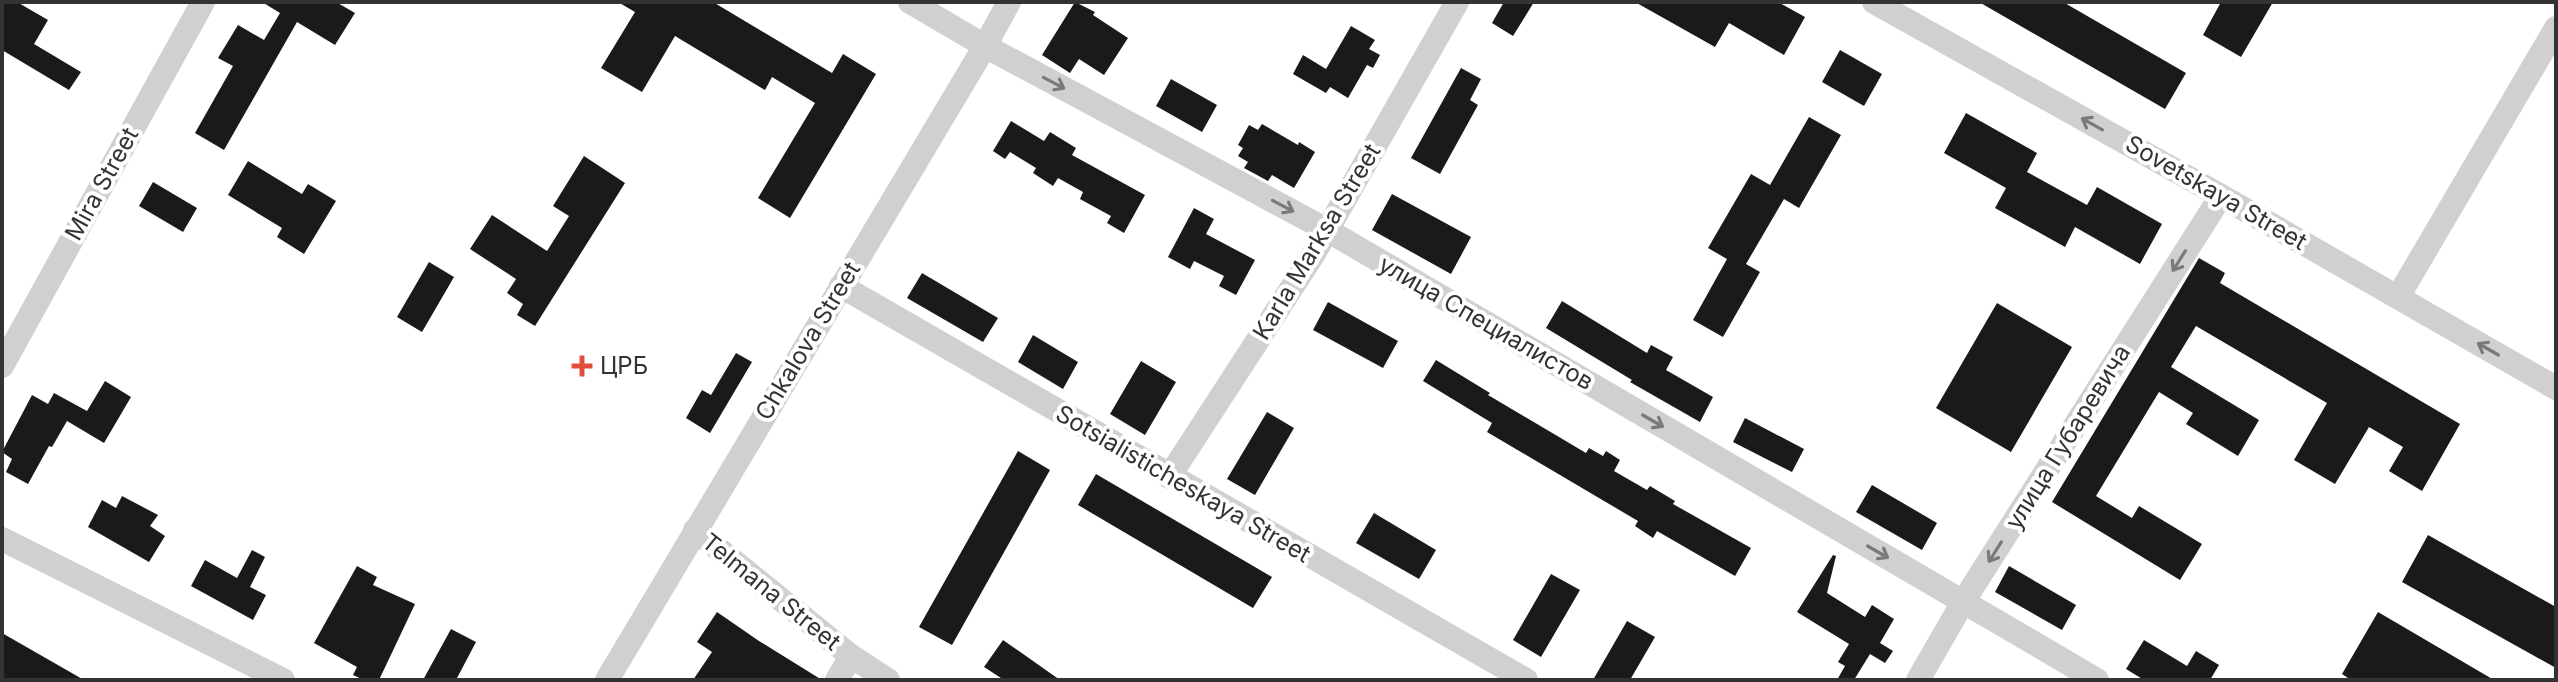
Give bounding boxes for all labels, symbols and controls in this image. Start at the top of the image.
one-way arrow [1042,75,1065,91]
one-way arrow [2081,115,2104,131]
street label: Mira Street [59,122,144,245]
street label: Sovetskaya Street [2121,129,2312,256]
street label: Karla Marksa Street [1247,138,1387,345]
one-way arrow [1271,199,1295,214]
street label: улица Специалистов [1374,249,1599,396]
one-way arrow [2171,250,2188,272]
street label: Chkalova Street [749,256,866,425]
street label: улица Губаревича [1999,339,2136,534]
one-way arrow [2477,341,2501,356]
place label: ЦРБ [600,351,648,380]
marker: ЦРБ [571,355,593,377]
street label: Sotsialisticheskaya Street [1051,399,1316,569]
one-way arrow [1641,413,1664,429]
street label: Telmana Street [696,527,847,656]
one-way arrow [1986,540,2002,563]
one-way arrow [1866,545,1889,561]

